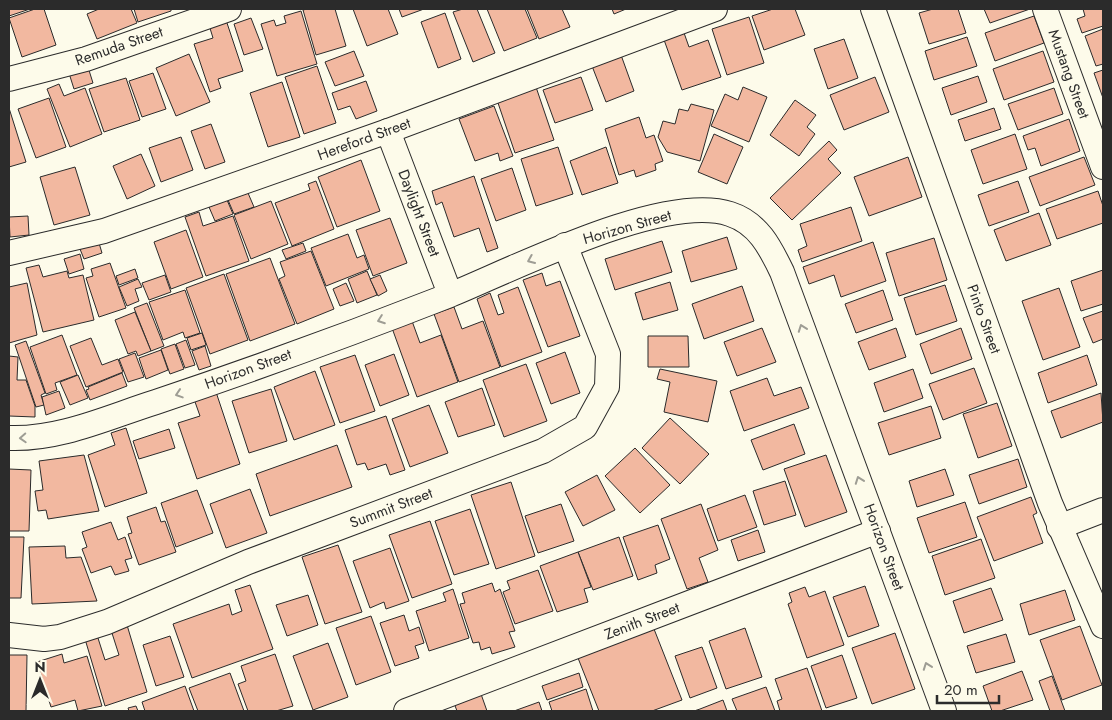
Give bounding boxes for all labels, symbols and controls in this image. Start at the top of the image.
street label: Remuda Street [72,21,166,71]
street label: Mustang Street [1043,26,1095,122]
street label: Hereford Street [314,112,414,166]
street label: Daylight Street [392,166,446,260]
street label: Horizon Street [580,204,674,250]
one-way arrow [528,254,536,264]
street label: Pinto Street [961,281,1007,357]
one-way arrow [377,314,386,324]
one-way arrow [798,324,808,333]
street label: Horizon Street [201,343,295,395]
one-way arrow [175,388,184,398]
one-way arrow [19,432,27,443]
one-way arrow [855,476,865,485]
street label: Summit Street [346,482,436,534]
street label: Horizon Street [858,500,910,594]
street label: Zenith Street [601,596,683,645]
north arrow [15,655,65,705]
text: N [34,657,46,677]
one-way arrow [923,662,933,670]
scale bar [937,672,1000,704]
text: 20 m [944,679,978,701]

